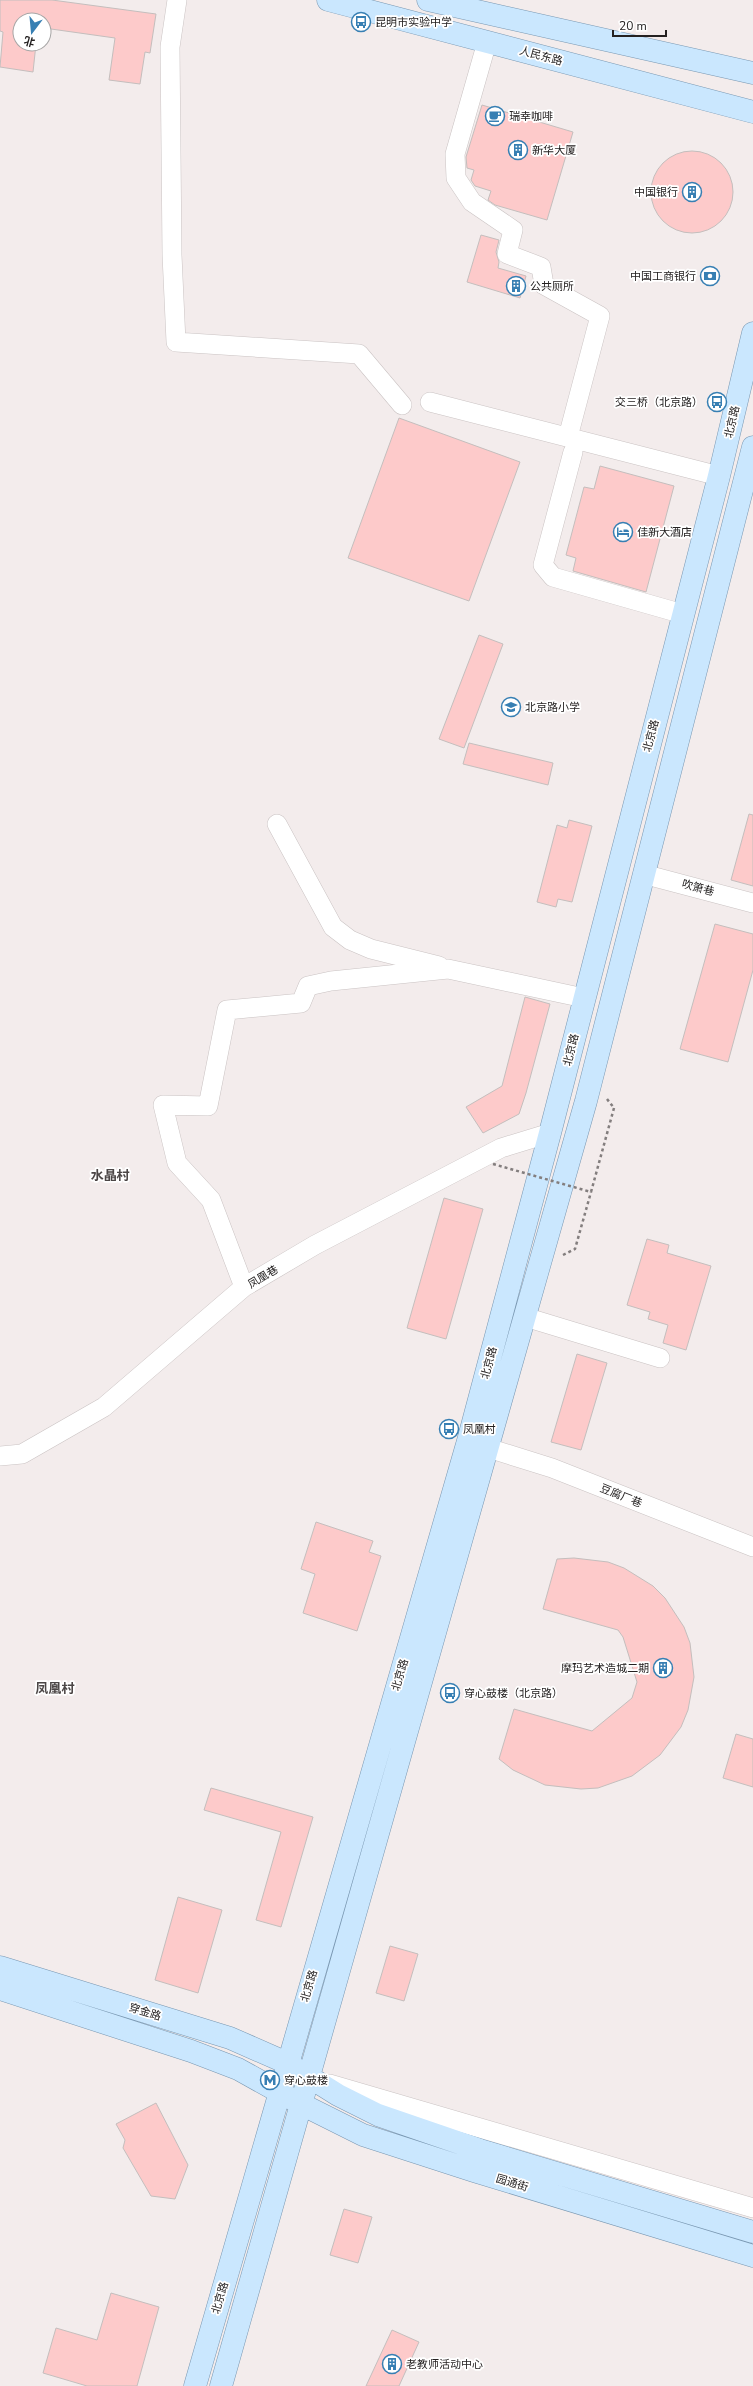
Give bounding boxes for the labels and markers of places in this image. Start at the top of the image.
bus stop icon: 昆明市实验中学 [350,11,372,33]
place label: 昆明市实验中学 [375,15,452,30]
cafe icon: 瑞幸咖啡 [484,105,506,127]
place label: 瑞幸咖啡 [509,109,553,124]
building icon: 新华大厦 [507,139,529,161]
place label: 新华大厦 [532,143,576,158]
building icon: 中国银行 [681,181,703,203]
place label: 中国银行 [634,185,678,200]
bank icon: 中国工商银行 [699,265,721,287]
place label: 中国工商银行 [630,269,696,284]
building icon: 公共厕所 [505,275,527,297]
place label: 公共厕所 [530,279,574,294]
bus stop icon: 交三桥（北京路） [706,391,728,413]
place label: 交三桥（北京路） [615,395,703,410]
hotel icon: 佳新大酒店 [612,521,634,543]
place label: 佳新大酒店 [637,525,692,540]
school or university icon: 北京路小学 [500,696,522,718]
place label: 北京路小学 [525,700,580,715]
bus stop icon: 凤凰村 [438,1418,460,1440]
place label: 凤凰村 [463,1422,496,1437]
building icon: 摩玛艺术造城二期 [652,1657,674,1679]
place label: 摩玛艺术造城二期 [561,1661,649,1676]
bus stop icon: 穿心鼓楼（北京路） [439,1682,461,1704]
place label: 穿心鼓楼（北京路） [464,1686,563,1701]
metro station icon: 穿心鼓楼 [259,2069,281,2091]
place label: 穿心鼓楼 [284,2073,328,2088]
building icon: 老教师活动中心 [381,2353,403,2375]
place label: 老教师活动中心 [406,2357,483,2372]

